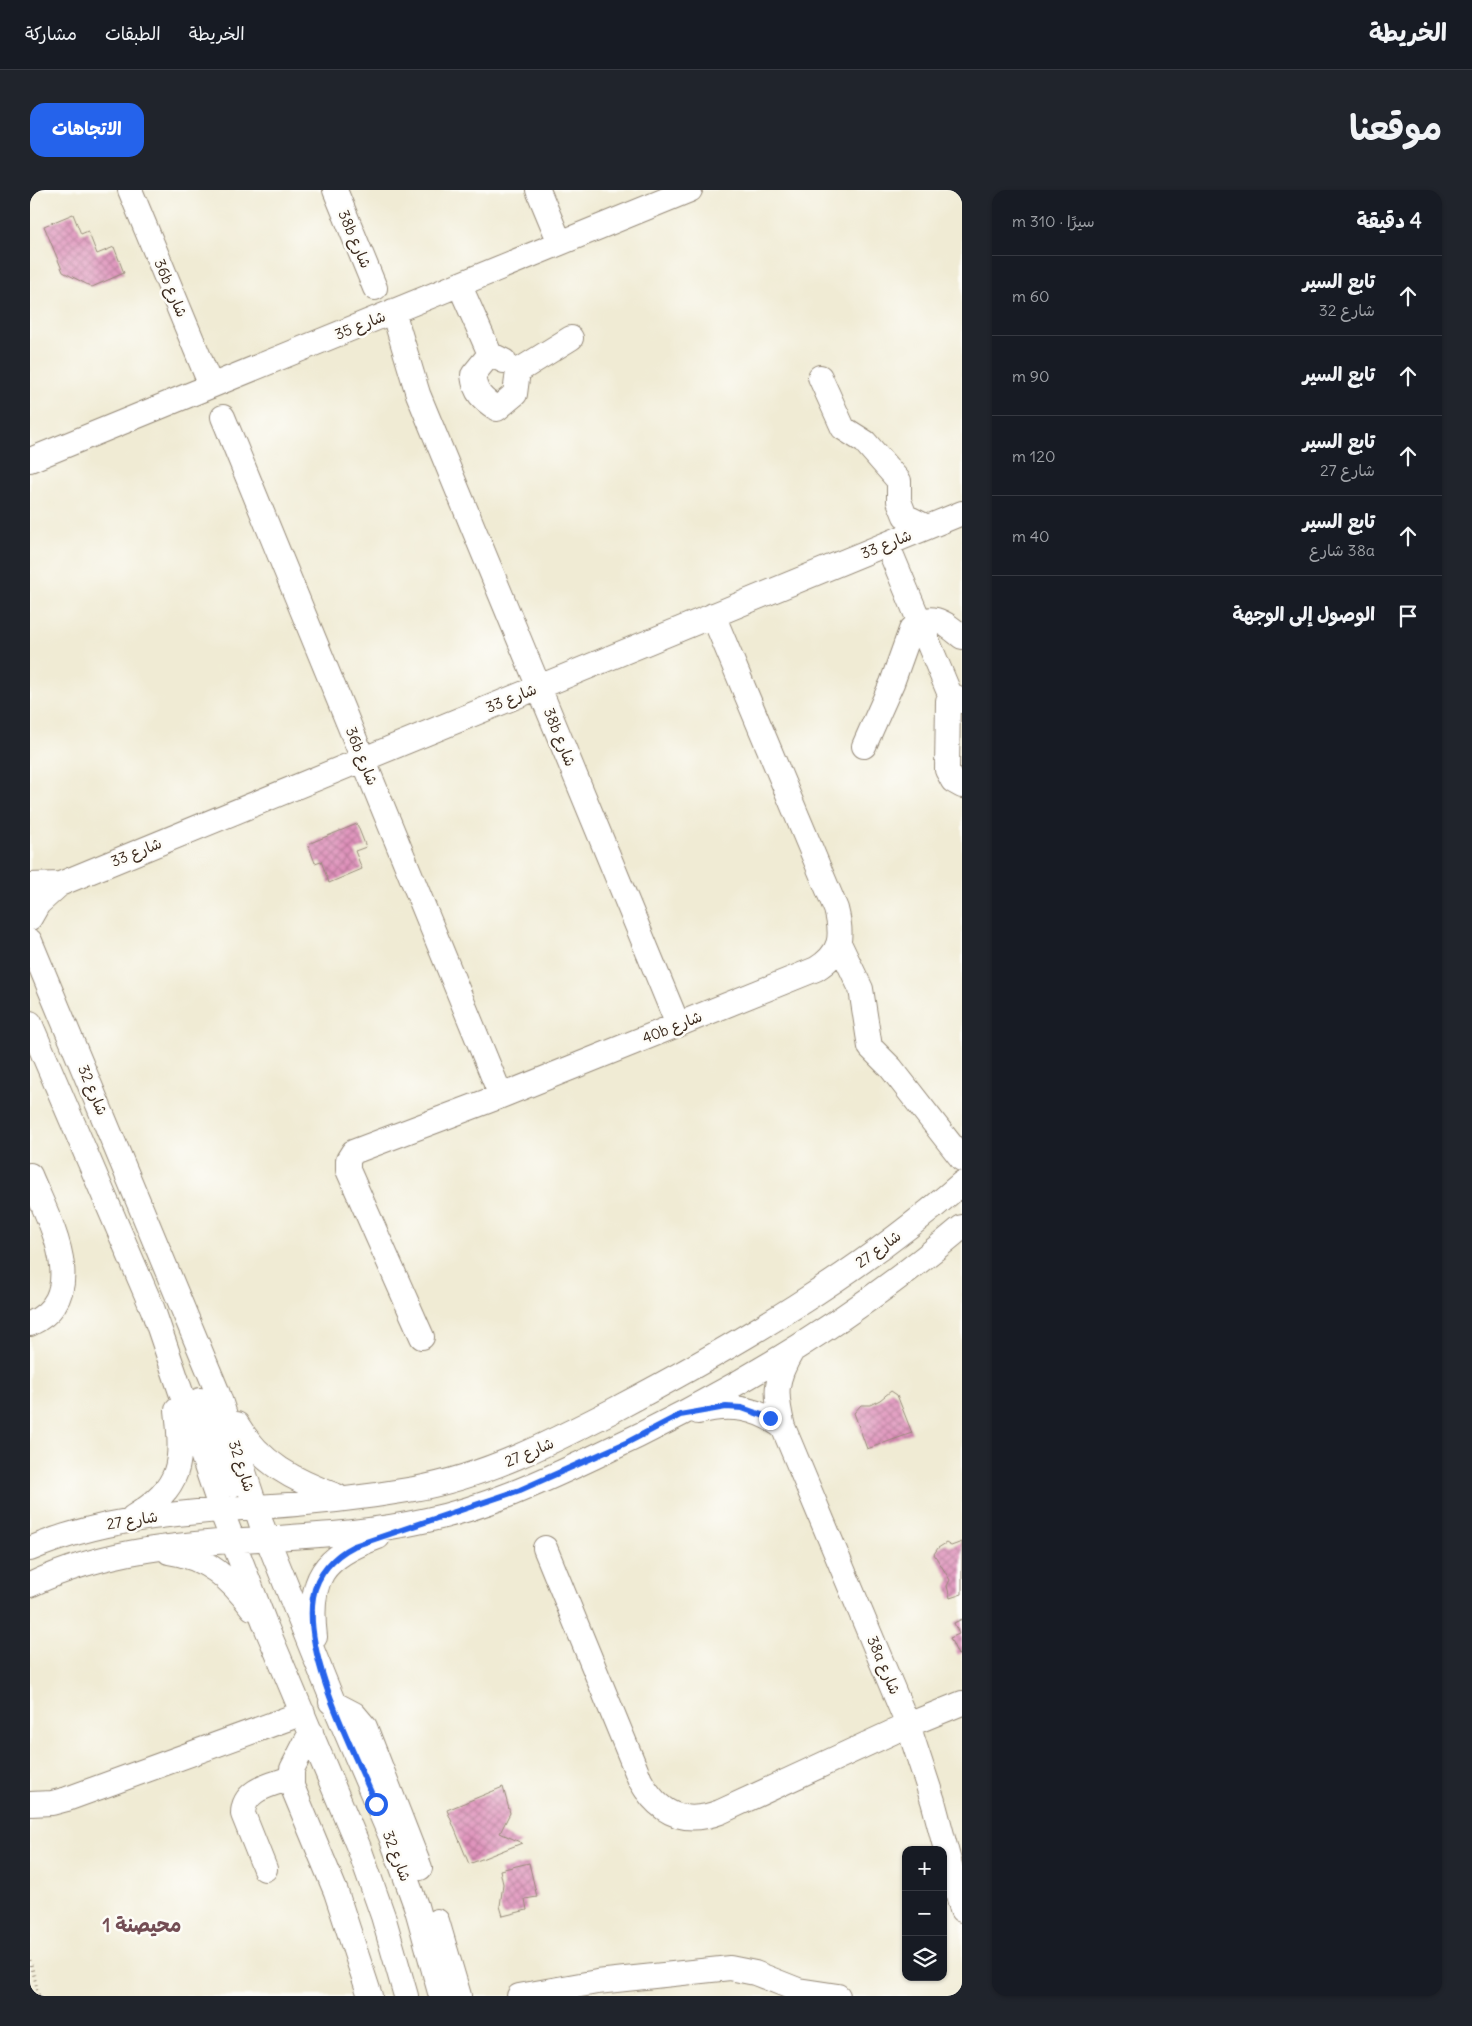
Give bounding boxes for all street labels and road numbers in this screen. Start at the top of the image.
street label: 38b شارع [333,207,376,271]
street label: 36b شارع [149,256,192,320]
street label: شارع 35 [332,306,389,345]
street label: شارع 33 [858,525,915,564]
street label: شارع 33 [483,679,540,718]
street label: 38b شارع [539,705,580,769]
street label: 36b شارع [341,724,382,788]
street label: شارع 33 [108,833,165,872]
street label: 40b شارع [639,1006,705,1049]
street label: شارع 32 [73,1062,112,1118]
street label: شارع 27 [852,1226,905,1273]
street label: شارع 27 [502,1433,557,1472]
street label: شارع 32 [224,1438,259,1494]
street label: شارع 27 [105,1507,159,1534]
street label: 38a شارع [862,1633,905,1698]
street label: شارع 32 [378,1828,415,1884]

